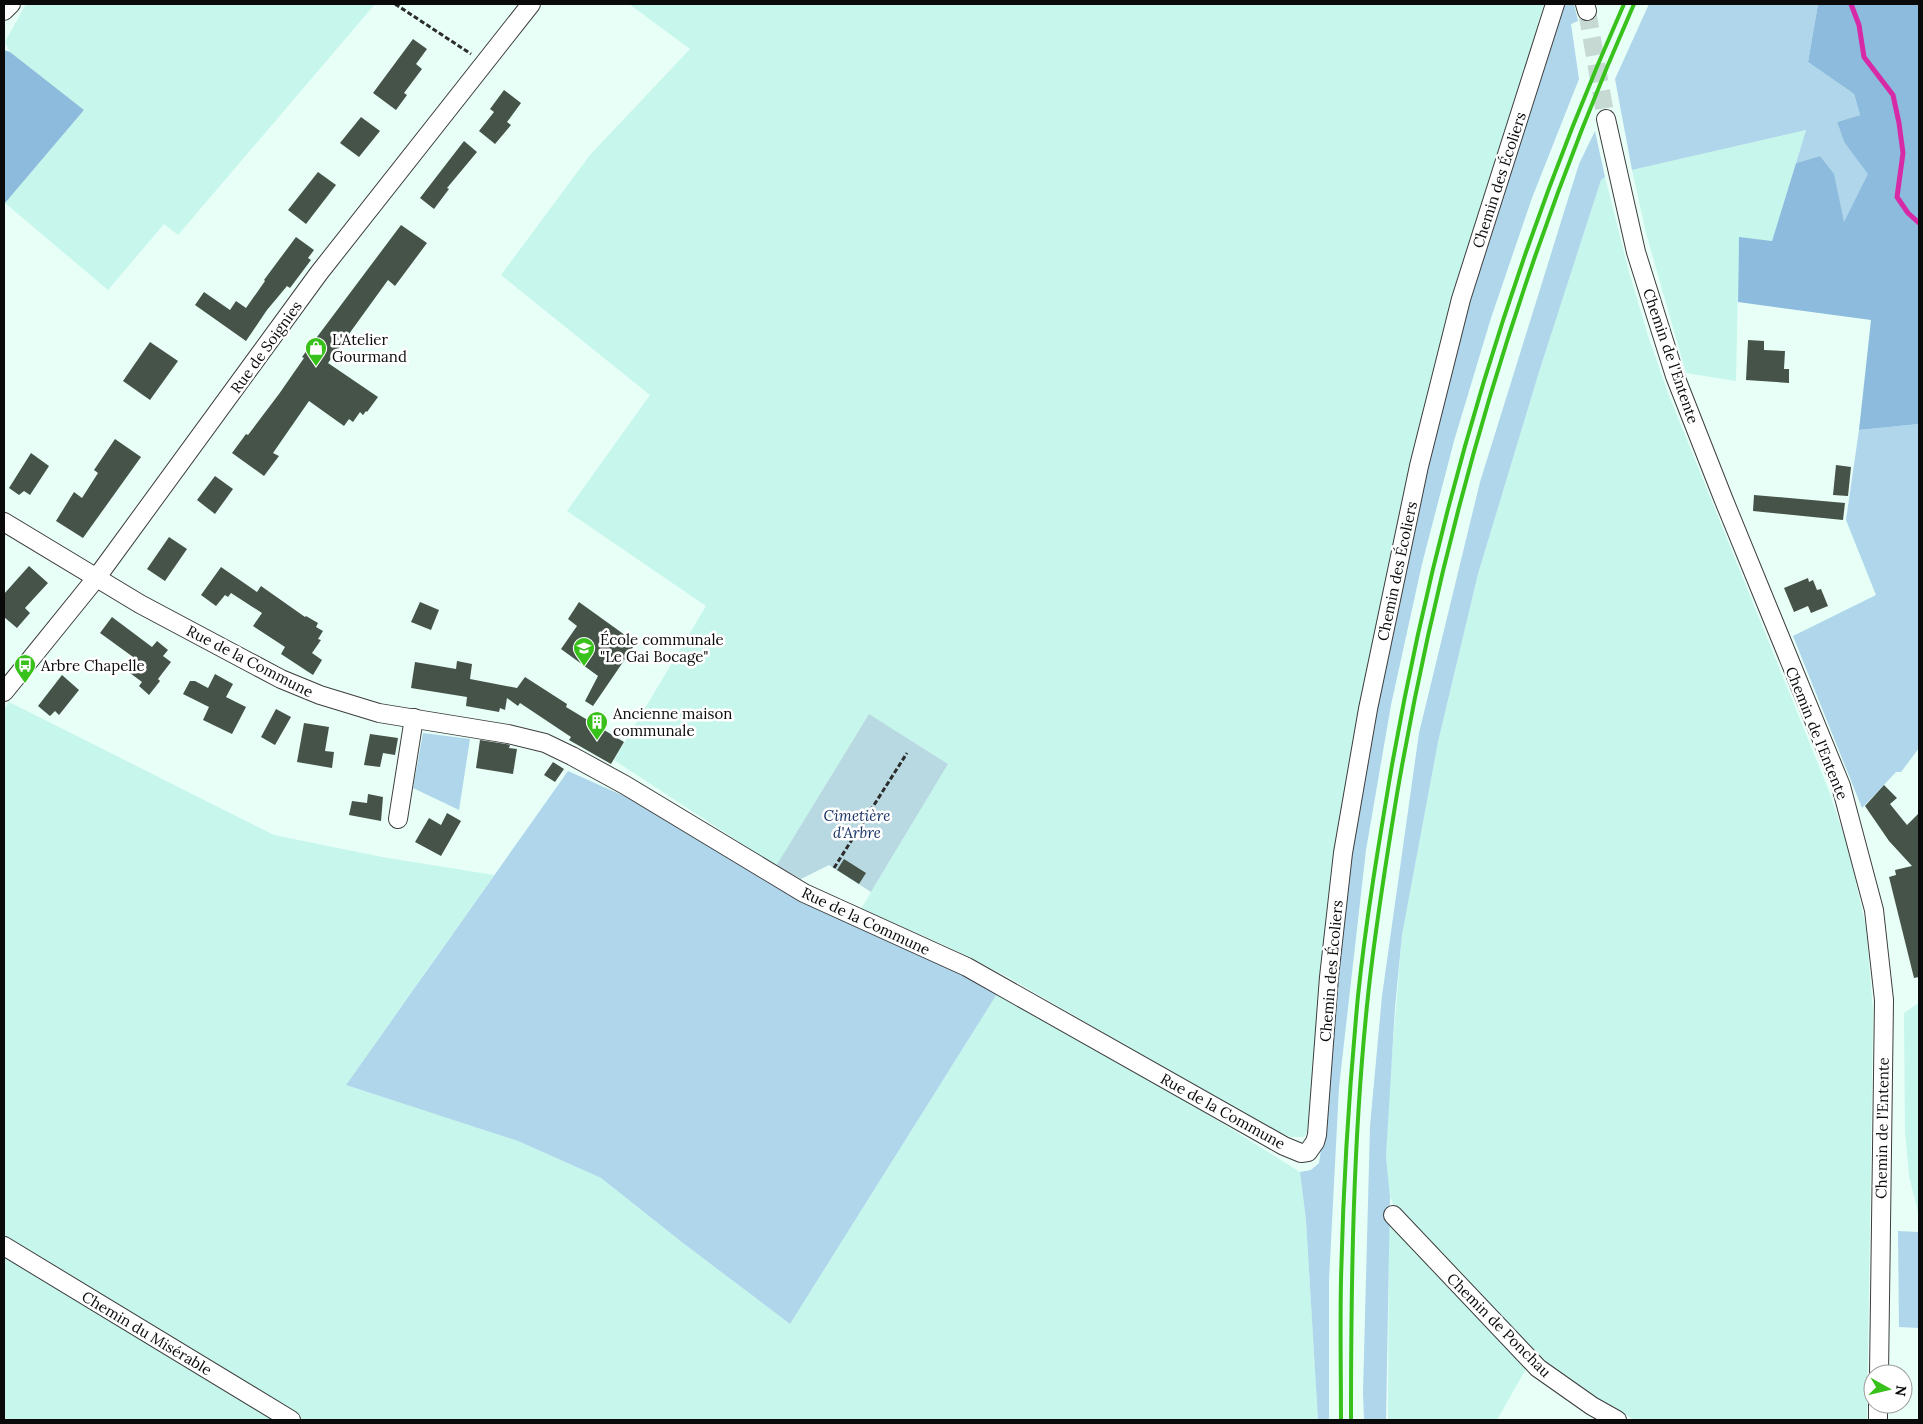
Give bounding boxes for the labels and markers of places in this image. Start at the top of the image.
place label: L'Atelier Gourmand [332,330,407,366]
shop icon: L'Atelier Gourmand [304,336,328,367]
place label: École communale "Le Gai Bocage" [600,630,724,666]
school or university icon: École communale "Le Gai Bocage" [572,636,596,667]
bus stop icon: Arbre Chapelle [13,653,37,684]
place label: Arbre Chapelle [40,656,145,675]
place label: Ancienne maison communale [612,704,732,740]
building icon: Ancienne maison communale [585,710,609,741]

